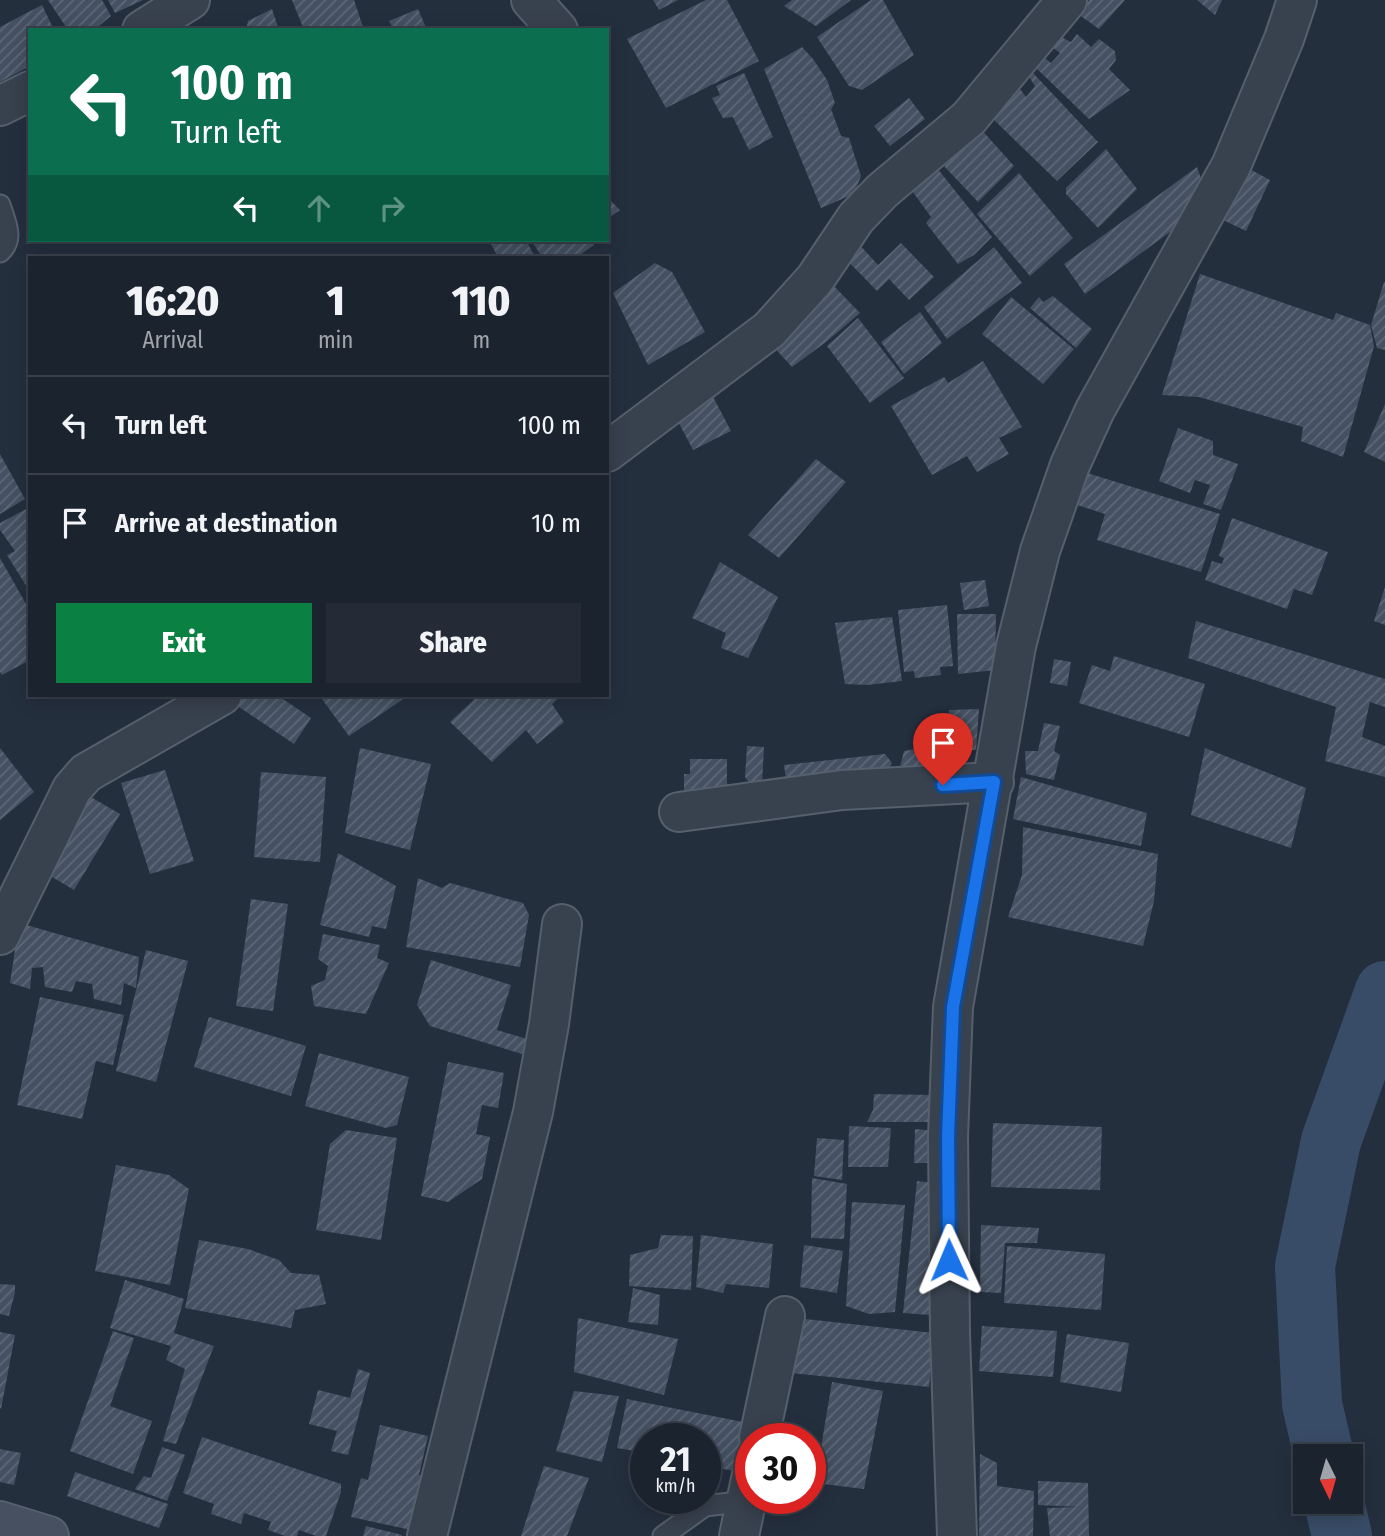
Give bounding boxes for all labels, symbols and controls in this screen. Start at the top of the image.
text: 100 m [171,53,293,112]
icon: left [56,56,147,147]
text: Turn left [171,113,281,151]
icon: left [227,189,265,227]
icon: ahead [300,189,338,227]
icon: right [373,189,411,227]
text: 16:20 [126,276,220,326]
text: 1 [327,276,345,326]
text: 110 [452,276,511,326]
text: Arrival [142,326,203,354]
text: min [318,326,353,354]
text: m [472,326,490,354]
icon: left [56,406,94,444]
text: Turn left [115,410,207,441]
text: 100 m [518,410,581,441]
icon: arrive [56,504,94,542]
text: Arrive at destination [115,508,338,539]
text: 10 m [531,508,581,539]
button: Exit [56,603,312,683]
button: Share [326,603,581,683]
pin [913,713,973,785]
icon: arrive [924,724,962,762]
position arrow [912,1223,986,1297]
speed limit sign: 30 [735,1423,826,1514]
text: 21 [660,1438,691,1480]
north arrow [1293,1444,1363,1514]
map controls [1293,1444,1363,1514]
text: km/h [655,1475,696,1497]

